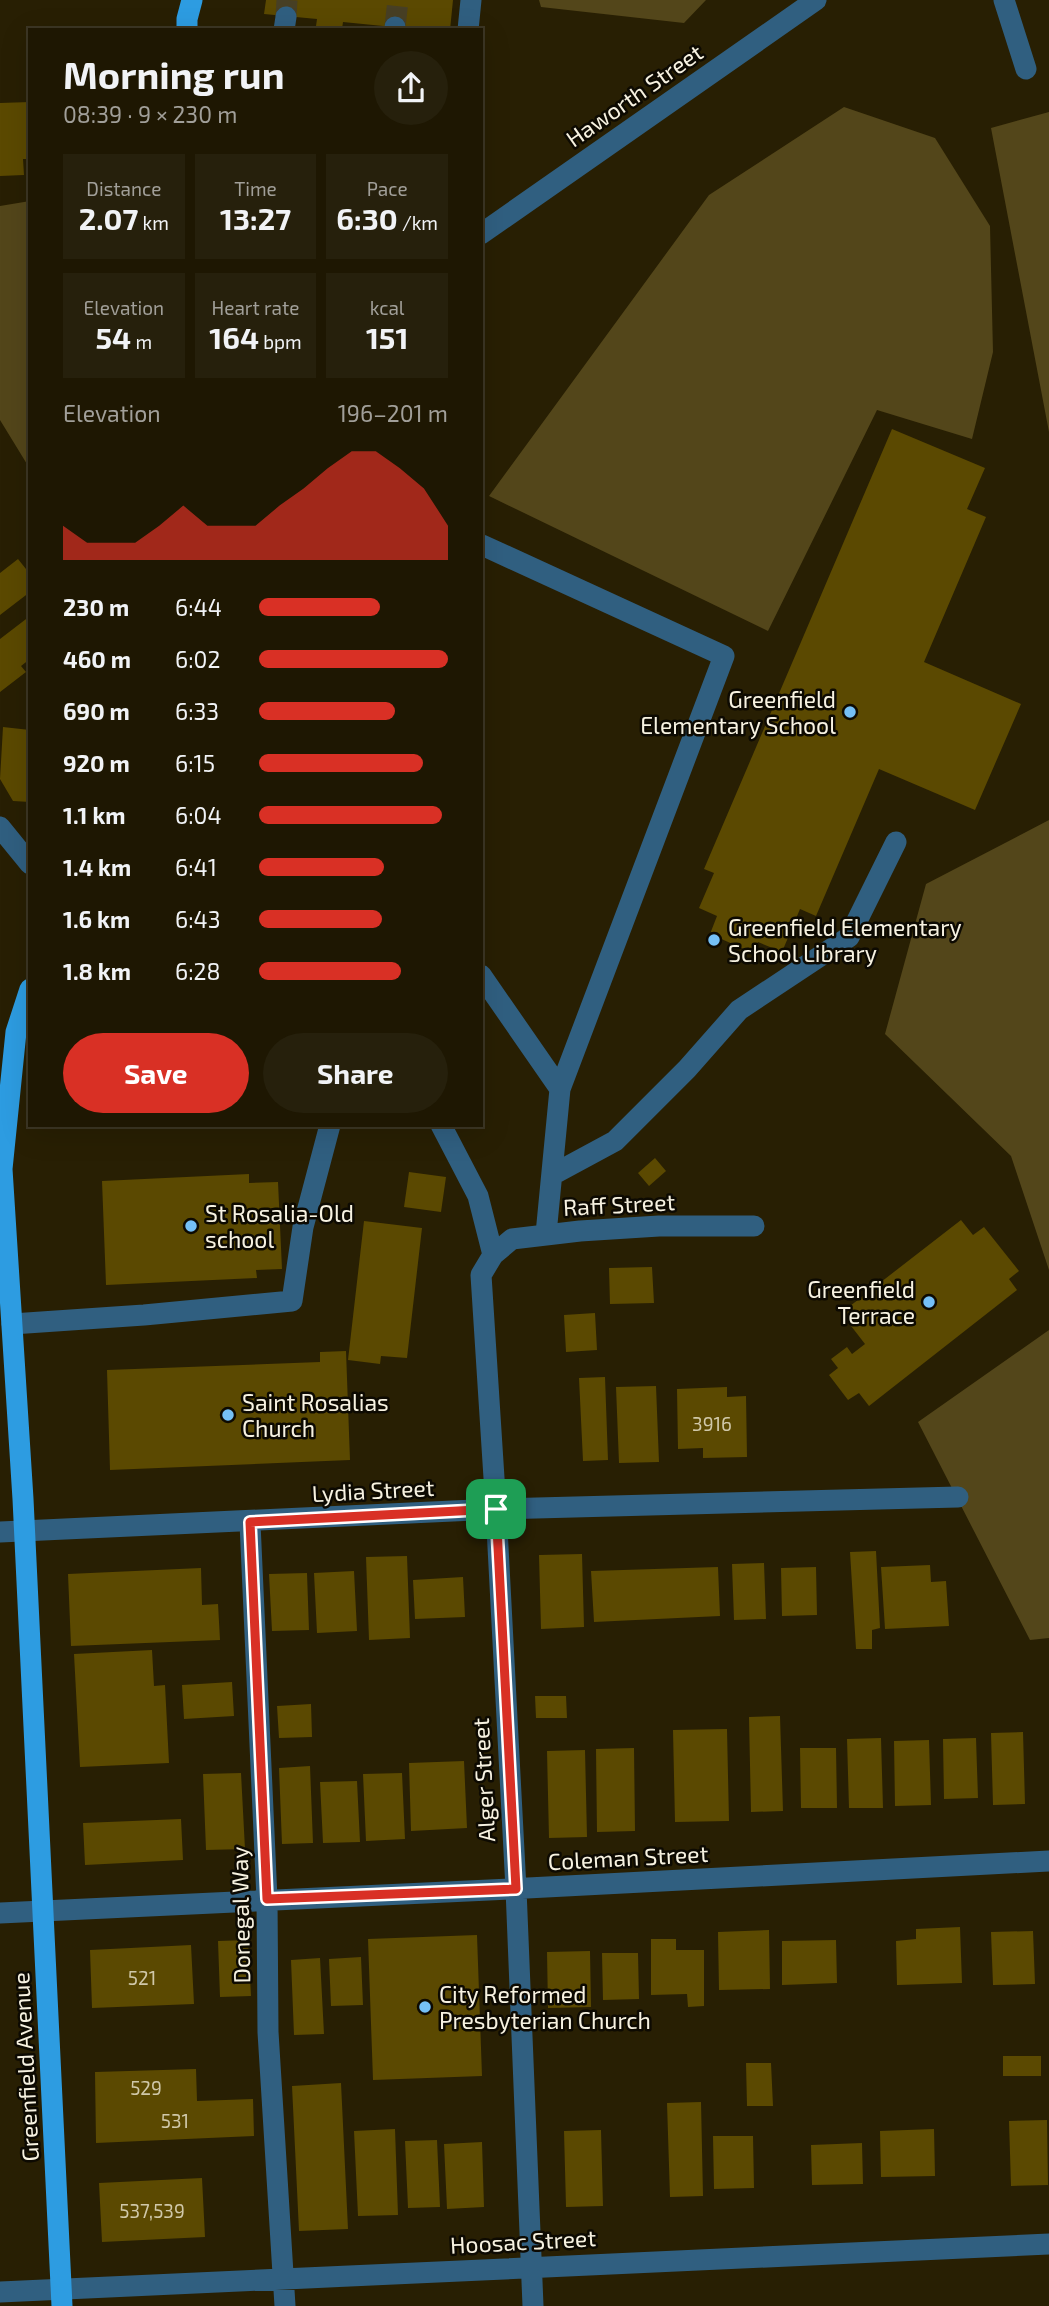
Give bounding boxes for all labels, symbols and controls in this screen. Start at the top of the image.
street label: Haworth Street [560,37,708,152]
text: Morning run [63,51,284,97]
button: share [374,51,448,125]
text: 08:39 · 9 × 230 m [63,100,237,128]
text: Distance [86,177,161,200]
text: Time [234,177,277,200]
text: Pace [367,177,408,200]
text: 2.07 [79,200,138,236]
text: 13:27 [220,200,291,236]
text: 6:30 [336,200,398,236]
text: km [138,211,169,234]
text: /km [398,211,438,234]
text: Elevation [84,296,164,319]
text: Heart rate [212,296,299,319]
text: kcal [370,296,405,319]
text: 54 [96,319,131,355]
text: 164 [209,319,259,355]
text: 151 [366,319,408,355]
text: m [131,330,152,353]
text: bpm [259,330,302,353]
text: Elevation [63,399,161,427]
text: 196–201 m [338,399,448,427]
text: 230 m [63,593,129,621]
text: 6:44 [175,593,222,621]
text: 460 m [63,645,131,673]
text: 6:02 [175,645,220,673]
place label: Greenfield Elementary School [640,685,836,739]
text: 690 m [63,697,130,725]
text: 6:33 [175,697,219,725]
marker: Greenfield Elementary School [842,704,858,720]
text: 920 m [63,749,130,777]
text: 6:15 [175,749,215,777]
text: 1.1 km [63,801,126,829]
text: 6:04 [175,801,222,829]
text: 1.4 km [63,853,131,881]
text: 6:41 [175,853,217,881]
text: 1.6 km [63,905,130,933]
text: 6:43 [175,905,221,933]
place label: Greenfield Elementary School Library [728,913,962,967]
marker: Greenfield Elementary School Library [706,932,722,948]
text: 1.8 km [63,957,131,985]
text: 6:28 [175,957,220,985]
button: Save [63,1033,249,1113]
button: Share [263,1033,448,1113]
street label: Raff Street [562,1187,676,1221]
place label: St Rosalia-Old school [205,1199,354,1253]
marker: St Rosalia-Old school [183,1218,199,1234]
place label: Greenfield Terrace [807,1275,915,1329]
marker: Greenfield Terrace [921,1294,937,1310]
place label: Saint Rosalias Church [242,1388,389,1442]
marker: Saint Rosalias Church [220,1407,236,1423]
house number: 3916 [692,1412,732,1435]
street label: Lydia Street [311,1473,435,1507]
pin [466,1479,526,1539]
icon: arrive [477,1490,515,1528]
street label: Alger Street [466,1717,500,1843]
street label: Coleman Street [547,1839,709,1875]
street label: Donegal Way [225,1846,255,1984]
house number: 521 [128,1966,156,1989]
street label: Greenfield Avenue [6,1972,44,2162]
place label: City Reformed Presbyterian Church [439,1980,651,2034]
marker: City Reformed Presbyterian Church [417,1999,433,2015]
house number: 529 [130,2076,162,2099]
house number: 531 [161,2109,189,2132]
house number: 537,539 [119,2199,185,2222]
street label: Hoosac Street [449,2223,597,2259]

